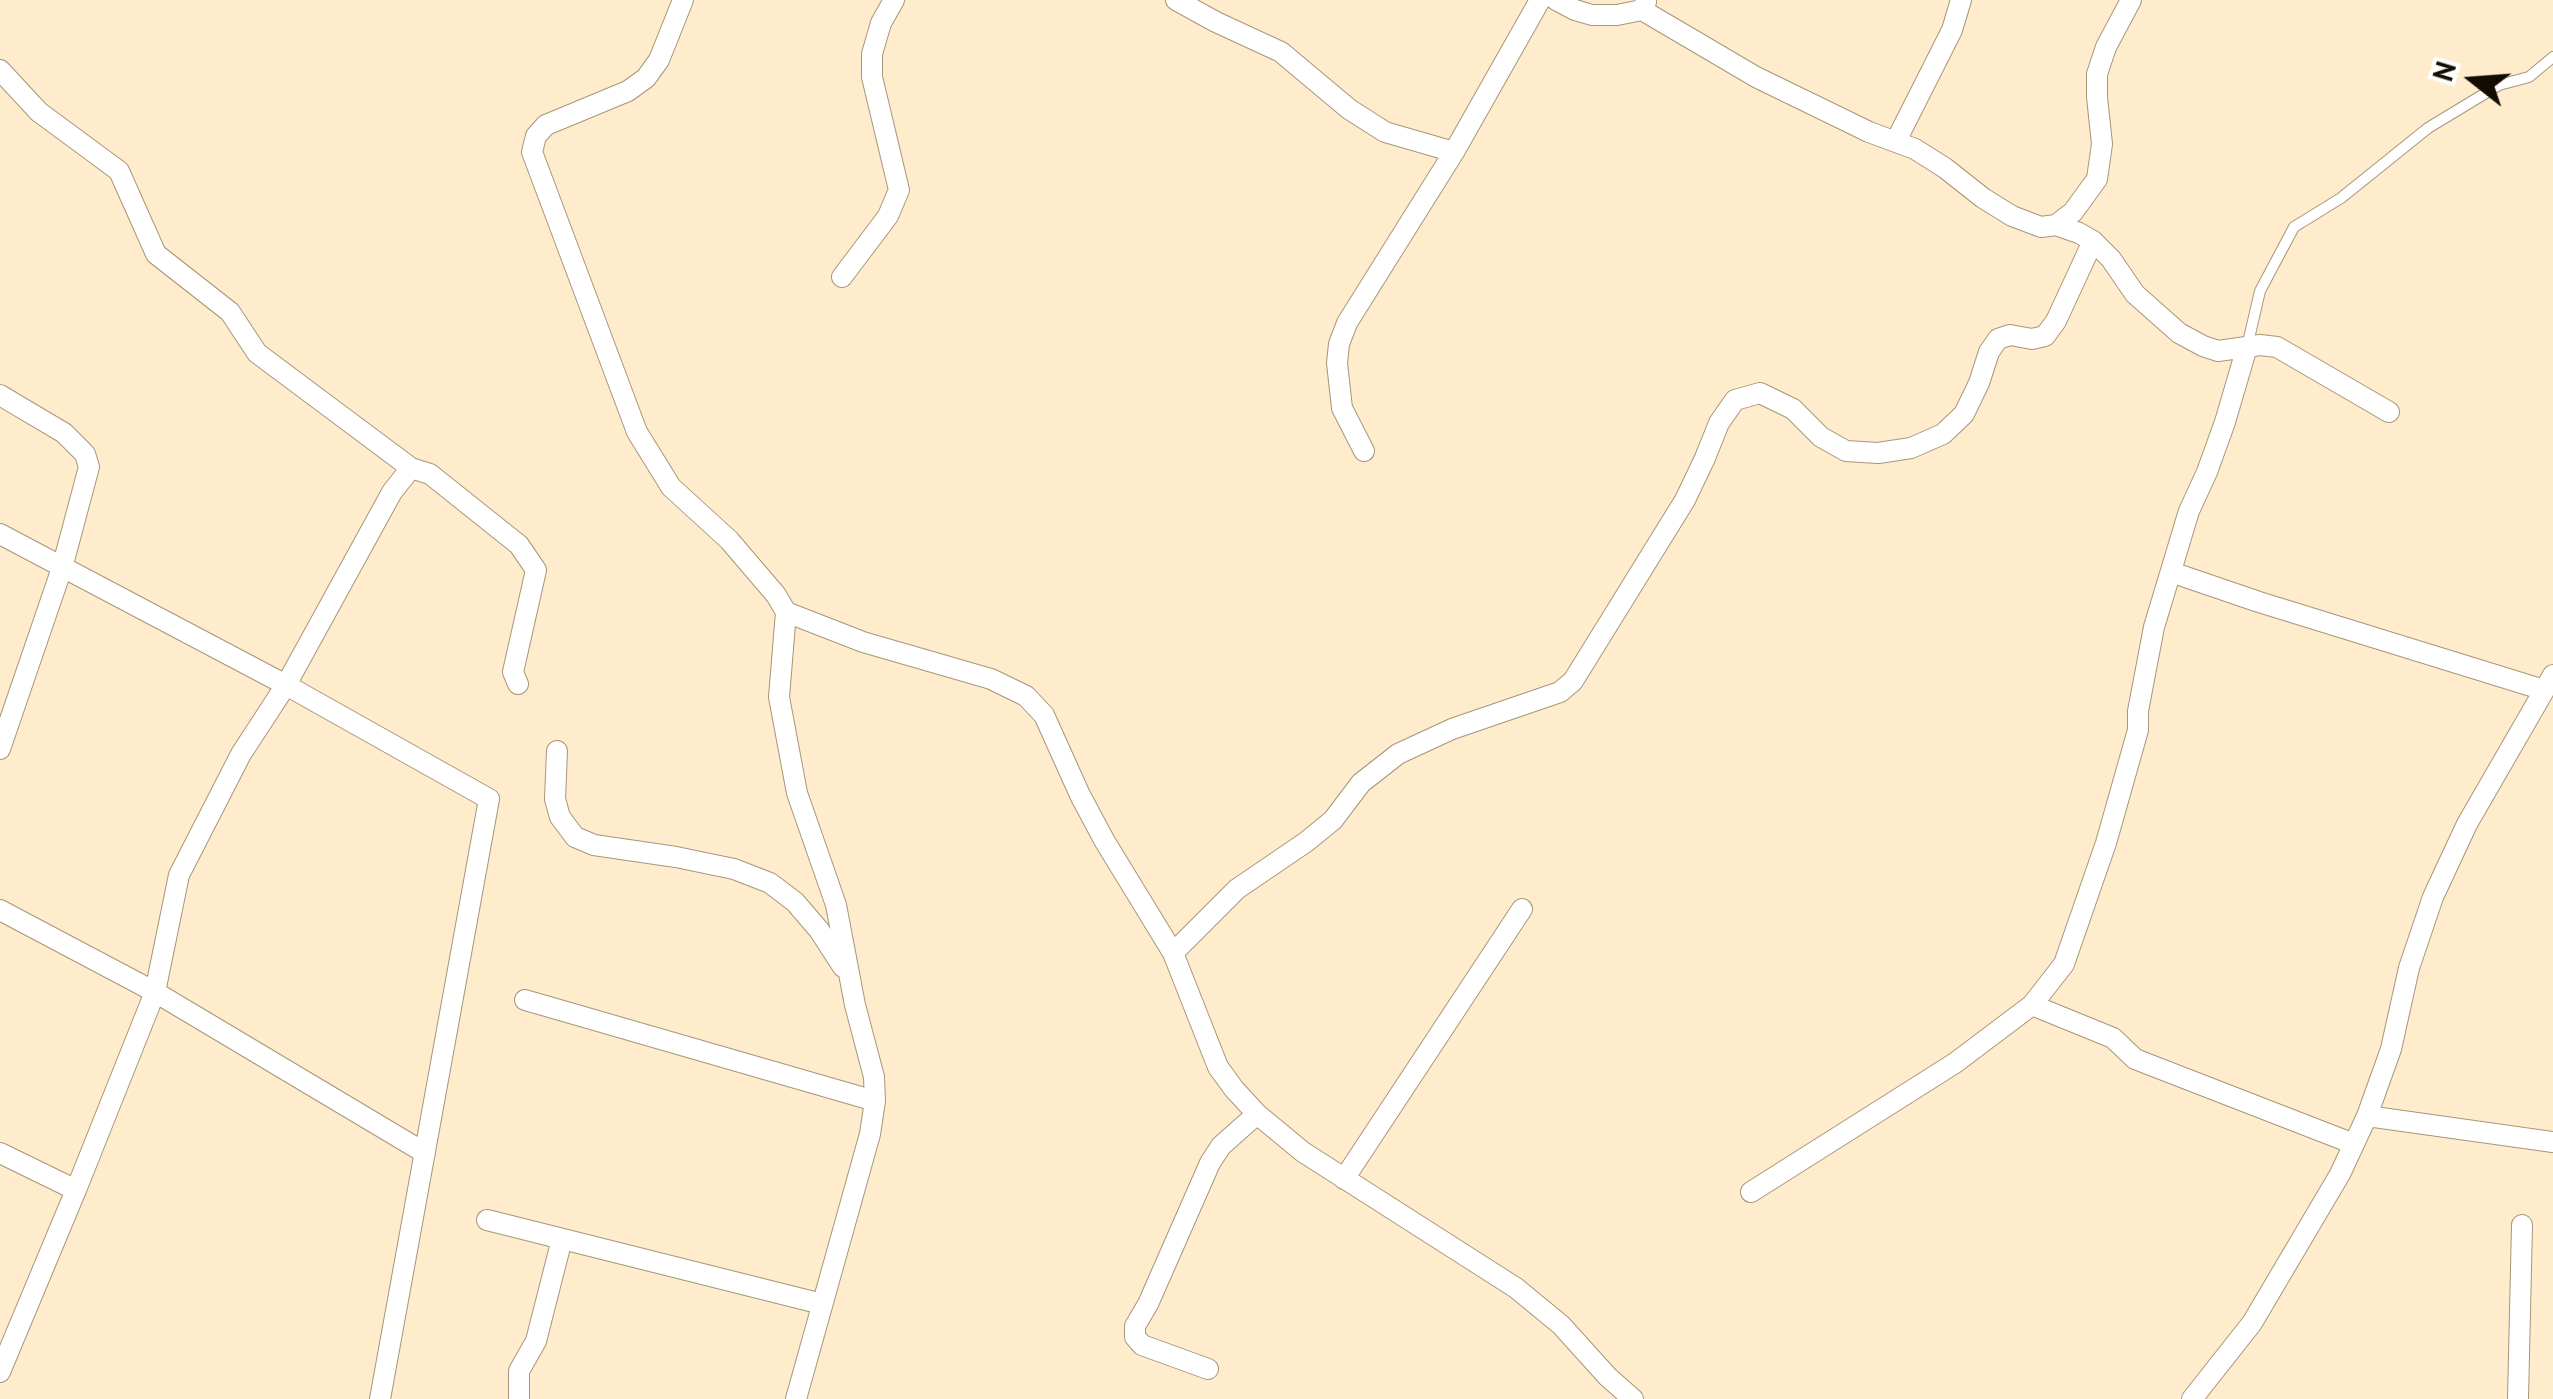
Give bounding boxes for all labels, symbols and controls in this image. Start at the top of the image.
north arrow [2423,30,2523,130]
text: N [2423,57,2464,85]

